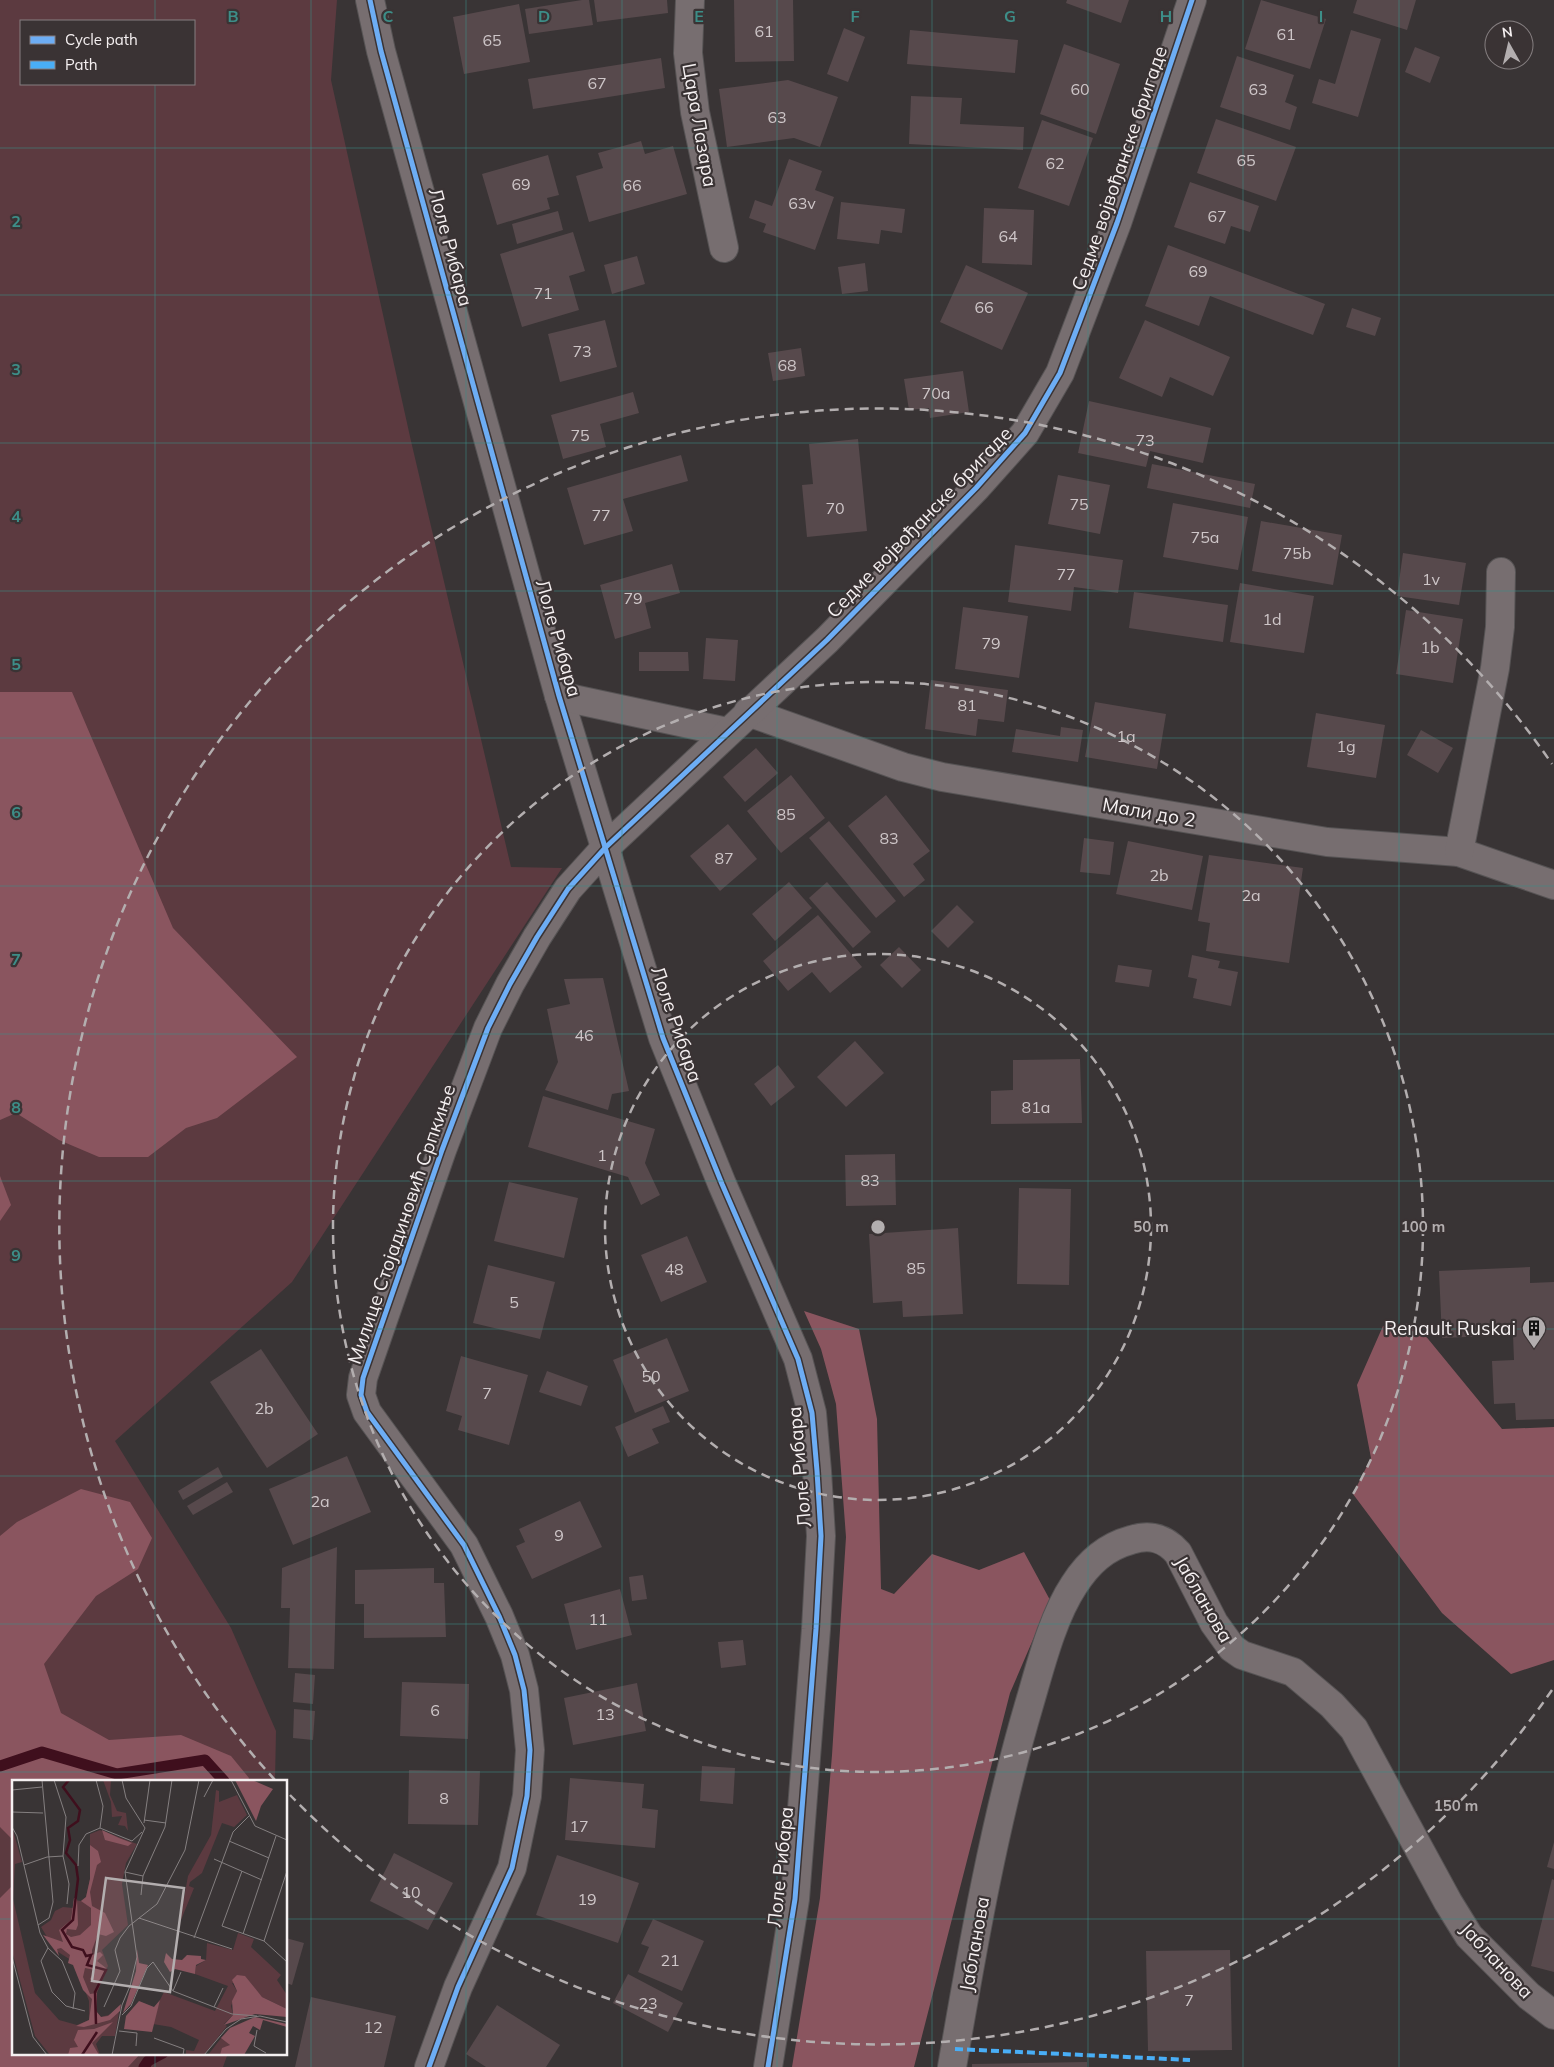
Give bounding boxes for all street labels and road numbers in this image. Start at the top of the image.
street label: Седме војвођанске бригаде [1066,43,1172,293]
street label: Цара Лазара [677,61,723,189]
street label: Лоле Рибара [424,185,478,309]
street label: Седме војвођанске бригаде [821,421,1017,623]
street label: Лоле Рибара [531,576,587,700]
street label: Мали до 2 [1100,792,1198,832]
street label: Лоле Рибара [646,963,708,1085]
street label: Милице Стојадиновић Српкиње [342,1081,460,1367]
street label: Лоле Рибара [782,1406,816,1528]
street label: Јабланова [1170,1551,1238,1647]
street label: Лоле Рибара [762,1805,798,1929]
street label: Јабланова [954,1895,994,1993]
street label: Јабланова [1455,1917,1539,2003]

